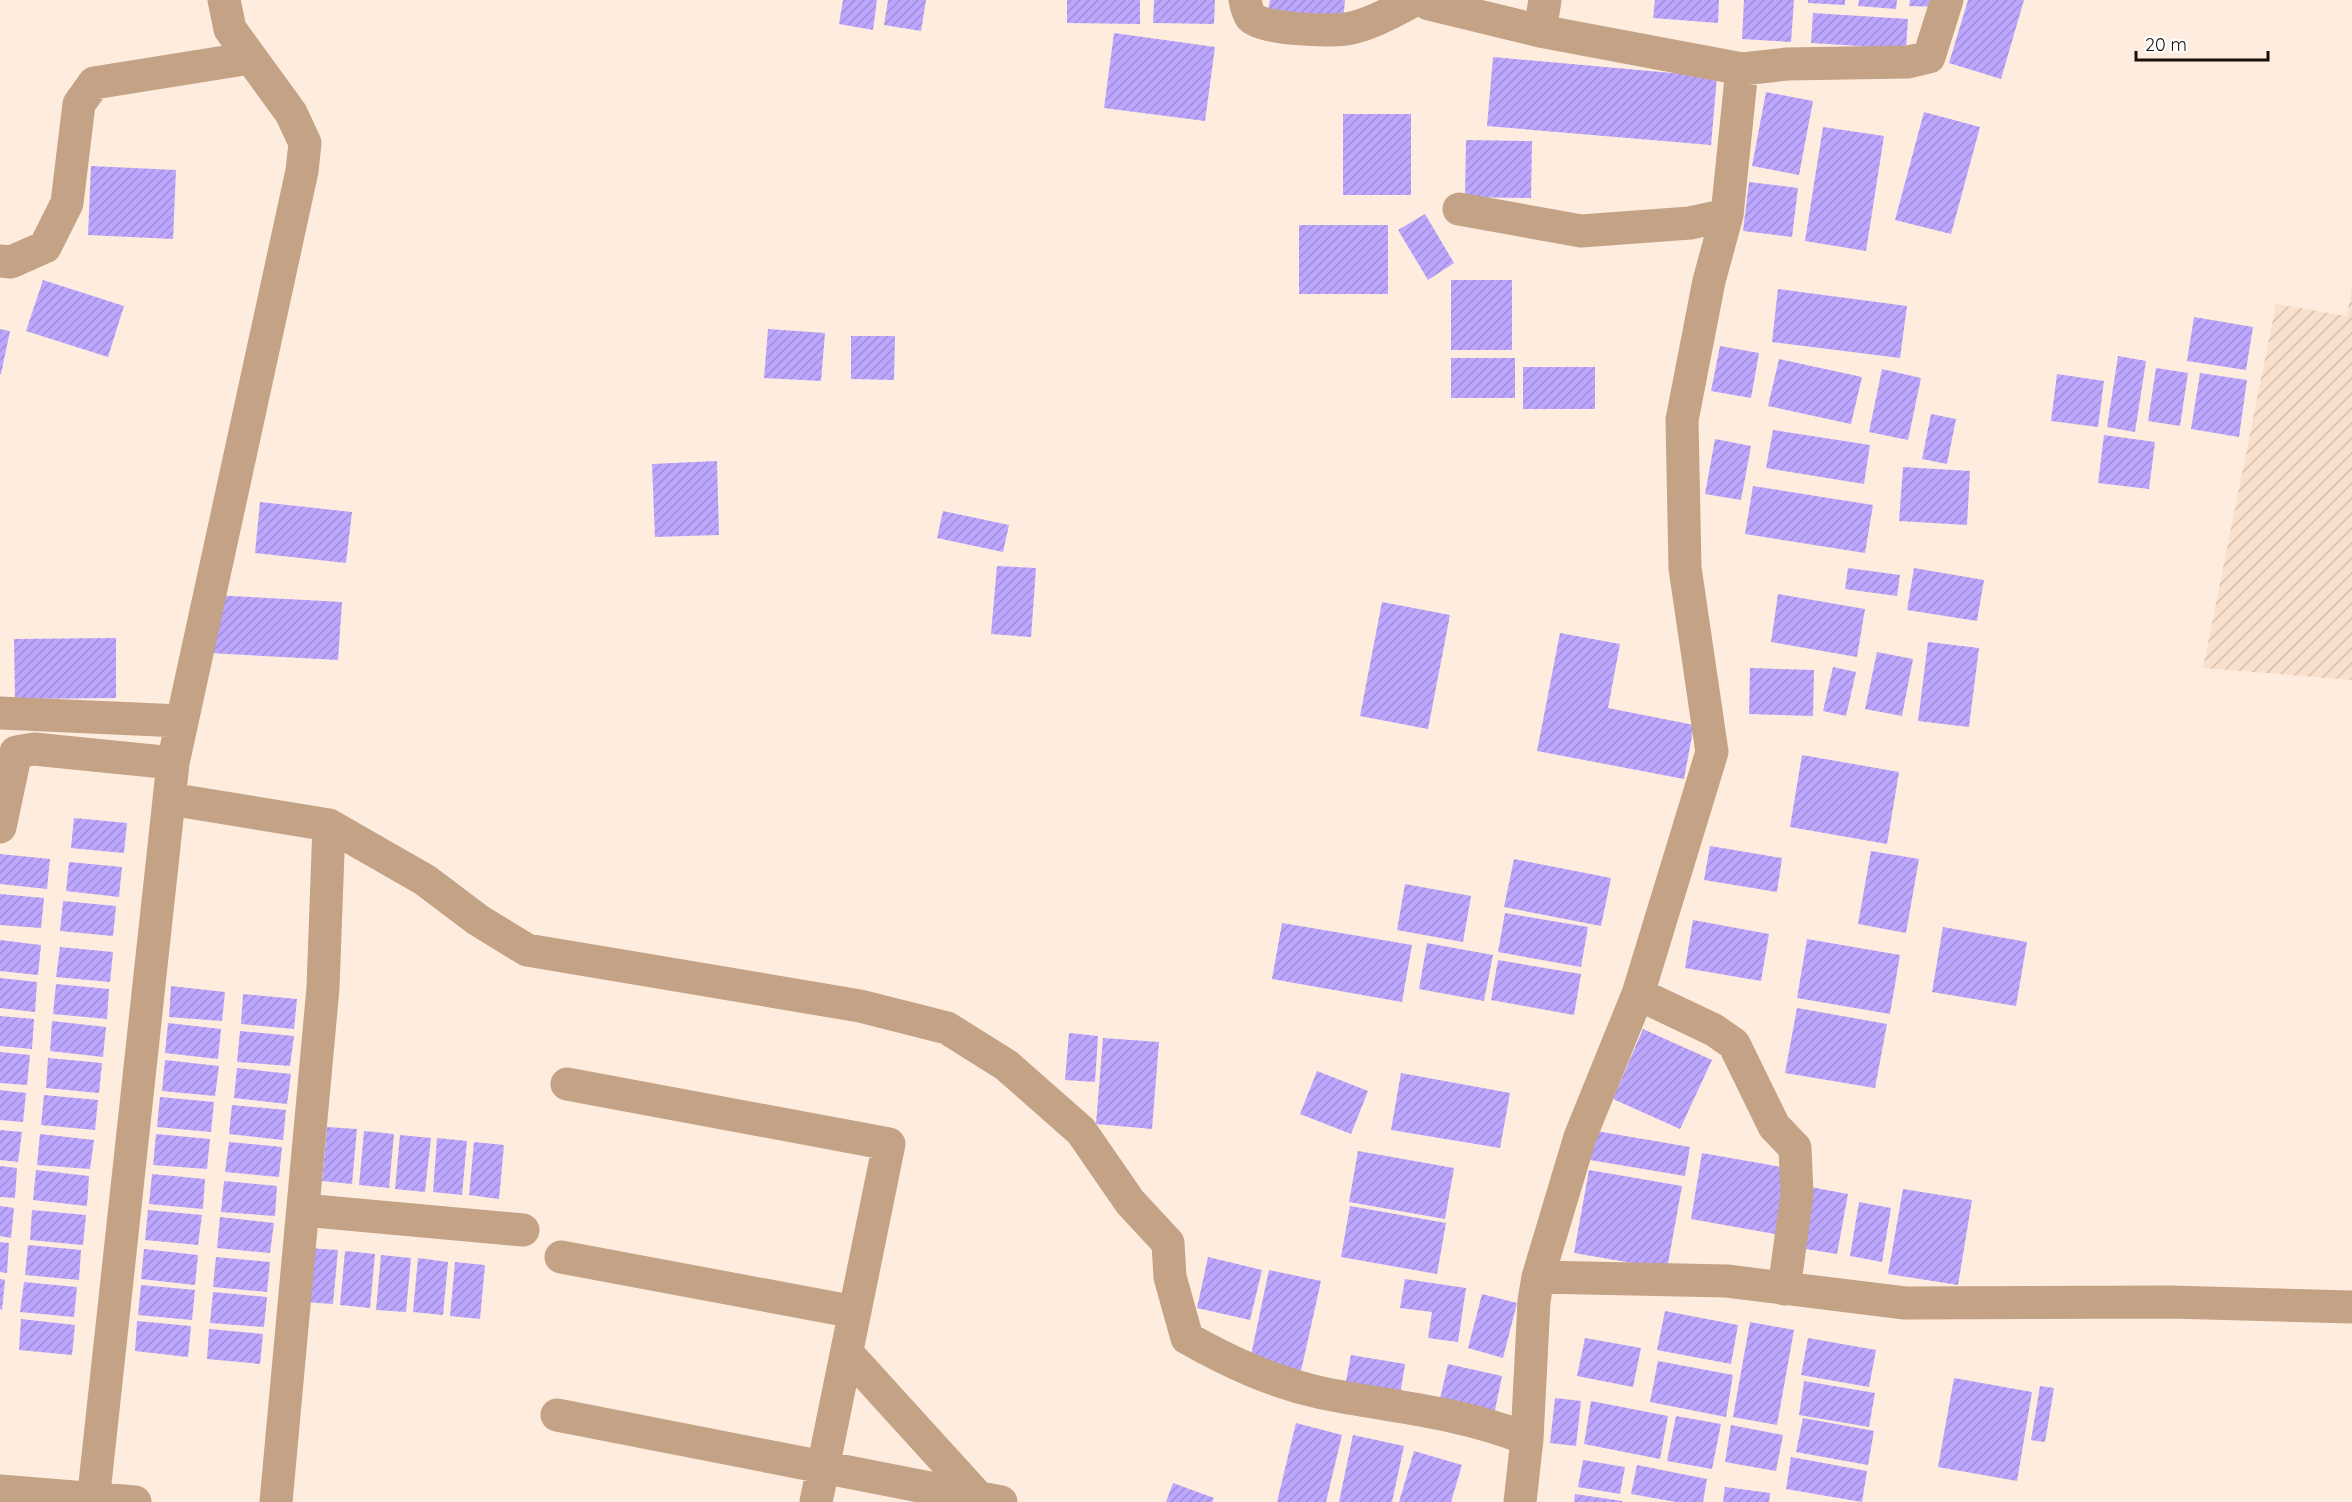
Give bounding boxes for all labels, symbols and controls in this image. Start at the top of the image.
scale bar [2136,24,2268,62]
text: 20 m [2145,33,2187,56]

